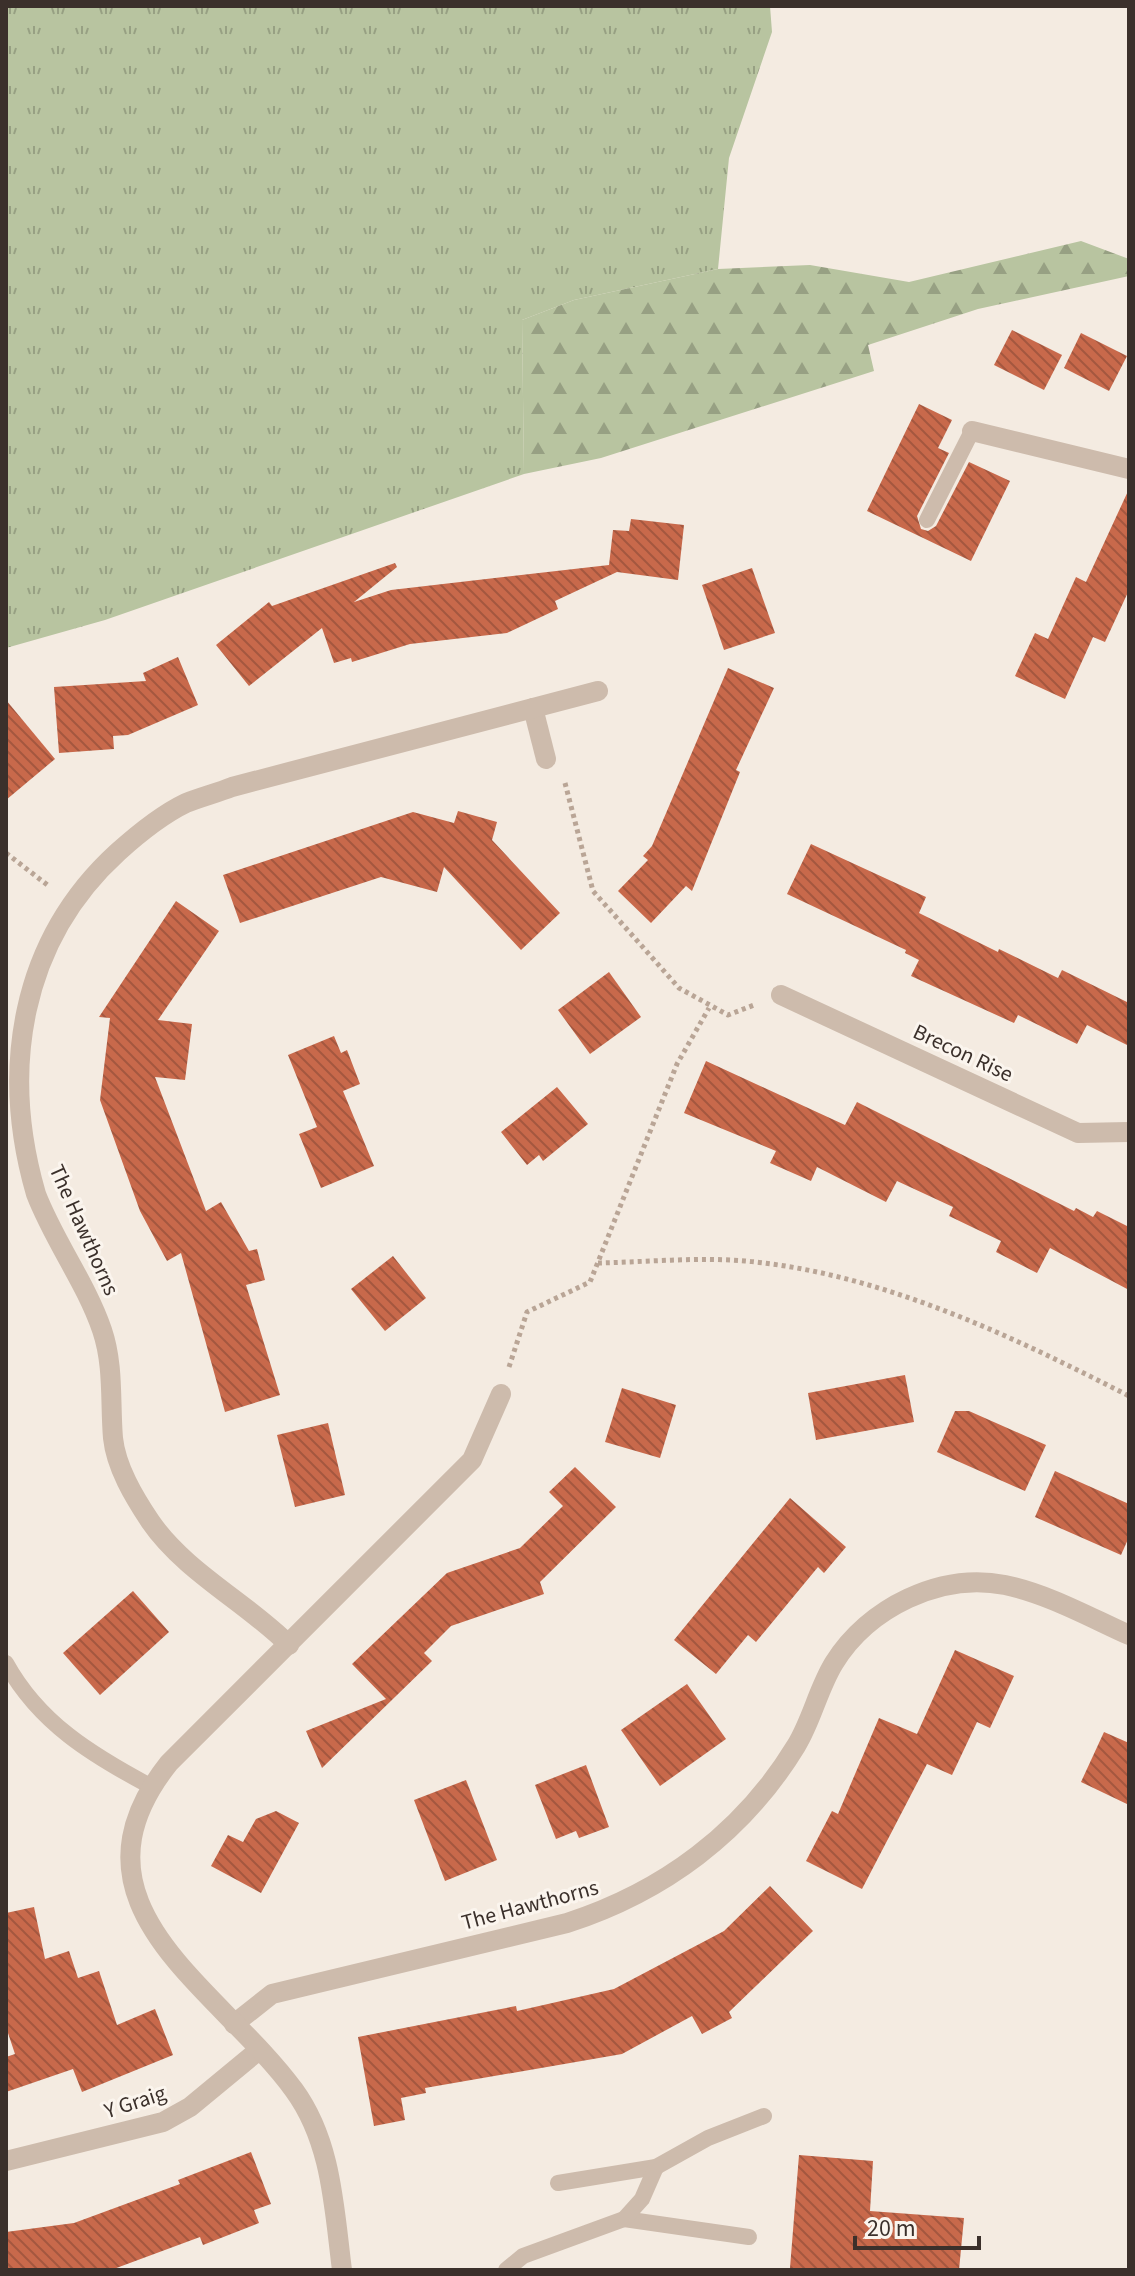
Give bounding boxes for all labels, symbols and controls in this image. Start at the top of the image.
street label: Brecon Rise [908,1016,1018,1090]
street label: The Hawthorns [41,1159,127,1301]
street label: The Hawthorns [458,1871,602,1939]
street label: Y Graig [99,2077,170,2127]
scale bar [855,2200,979,2250]
text: 20 m [867,2211,916,2246]

